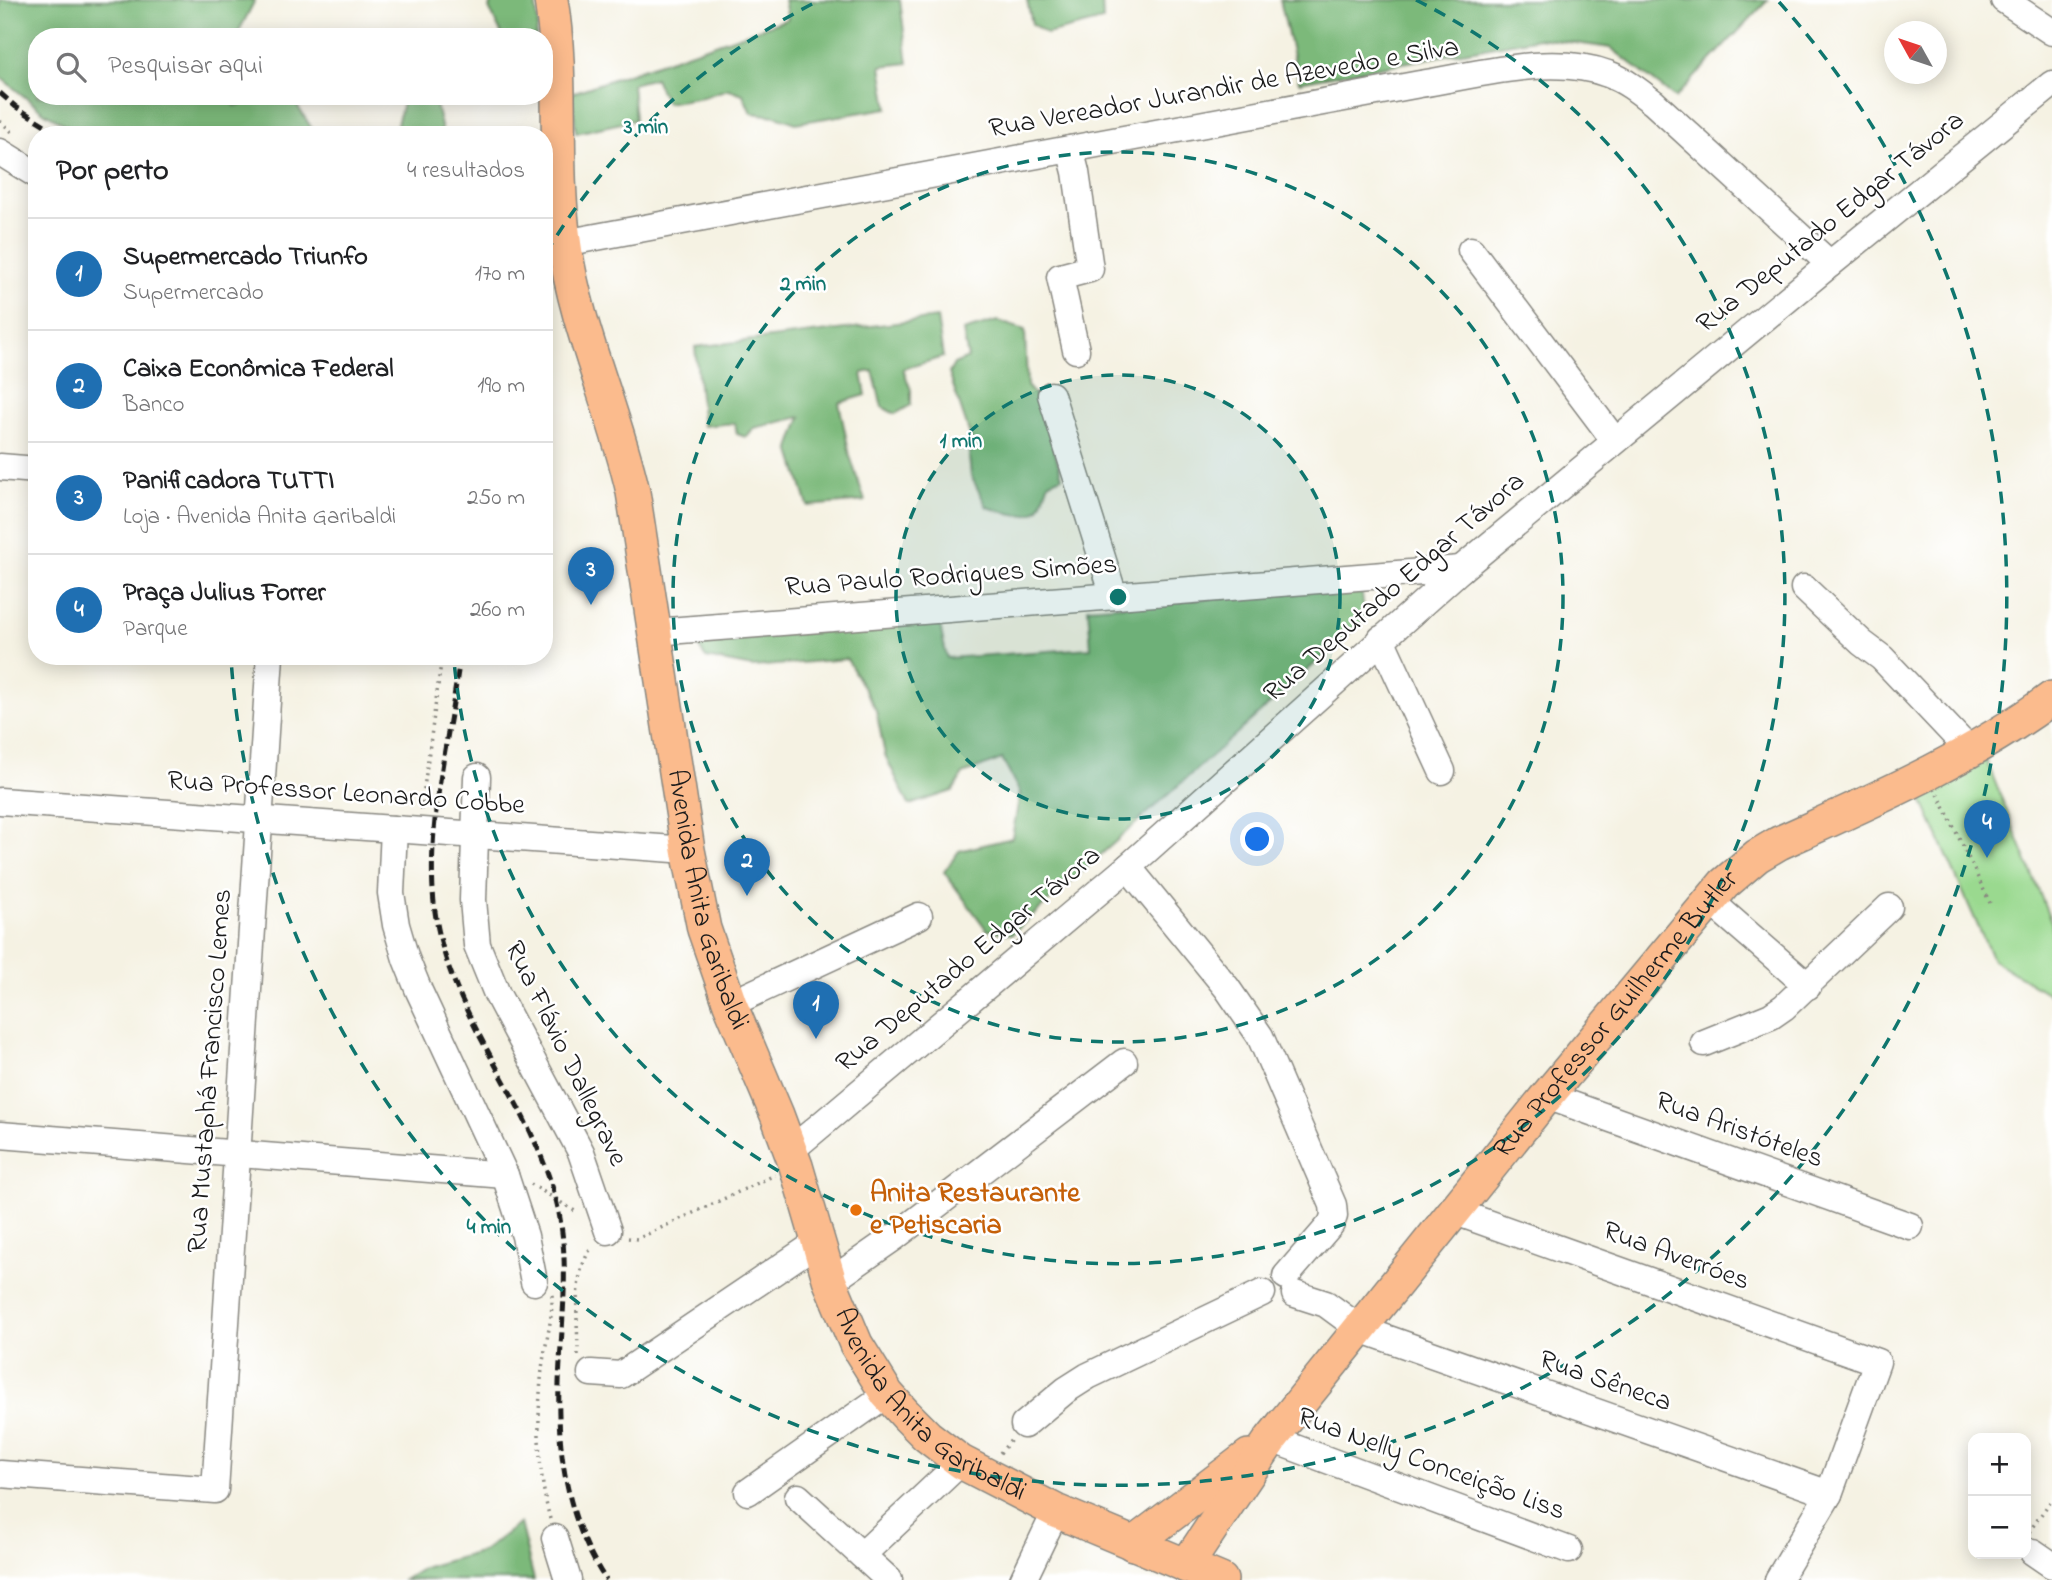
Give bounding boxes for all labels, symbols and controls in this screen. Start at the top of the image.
north arrow [1884,21,1947,84]
street label: Rua Vereador Jurandir de Azevedo e Silva [986,27,1462,151]
search box [28,28,553,105]
icon: search [52,48,90,86]
text: Pesquisar aqui [108,48,263,86]
street label: Rua Deputado Edgar Távora [1688,102,1974,344]
text: 3 min [623,113,668,143]
text: Por perto [56,150,169,194]
text: 4 resultados [407,155,525,188]
text: Supermercado Triunfo [123,239,368,277]
text: 1 [75,258,83,291]
text: 170 m [475,258,525,291]
text: 2 min [779,270,826,300]
text: Supermercado [123,277,264,310]
text: Caixa Econômica Federal [123,351,394,389]
text: 2 [73,370,85,403]
text: 190 m [477,370,525,403]
text: Banco [123,389,184,422]
text: 1 min [940,427,982,457]
text: Panificadora TUTTI [123,463,334,501]
street label: Rua Deputado Edgar Távora [1255,463,1535,713]
text: 3 [74,482,84,515]
text: 250 m [467,482,525,515]
text: Loja · Avenida Anita Garibaldi [123,501,396,534]
street label: Rua Paulo Rodrigues Simões [783,545,1119,609]
pin: 3 [568,547,614,605]
text: Praça Julius Forrer [123,575,326,613]
centre of rings [1106,585,1130,609]
text: 4 [74,594,84,627]
text: 260 m [470,594,525,627]
text: Parque [123,613,187,646]
street label: Rua Professor Leonardo Cobbe [166,761,527,827]
street label: Avenida Anita Garibaldi [655,767,759,1036]
pin: 4 [1964,800,2010,858]
your location [1240,822,1274,856]
street label: Rua Deputado Edgar Távora [827,837,1111,1083]
pin: 2 [724,838,770,896]
street label: Rua Professor Guilherme Butler [1484,860,1748,1168]
street label: Rua Mustaphá Francisco Lemes [178,888,244,1254]
street label: Rua Flávio Dallegrave [493,934,638,1174]
pin: 1 [793,981,839,1039]
street label: Rua Aristóteles [1649,1082,1829,1180]
place label: Anita Restaurante e Petiscaria [870,1174,1081,1247]
marker: Anita Restaurante e Petiscaria [848,1202,864,1218]
street label: Rua Averróes [1597,1211,1755,1303]
text: 4 min [467,1213,511,1243]
street label: Avenida Anita Garibaldi [823,1302,1033,1513]
street label: Rua Sêneca [1533,1340,1677,1424]
street label: Rua Nelly Conceição Liss [1291,1397,1571,1533]
map controls [1968,1433,2031,1559]
button: + [1968,1433,2031,1496]
button: − [1968,1496,2031,1559]

